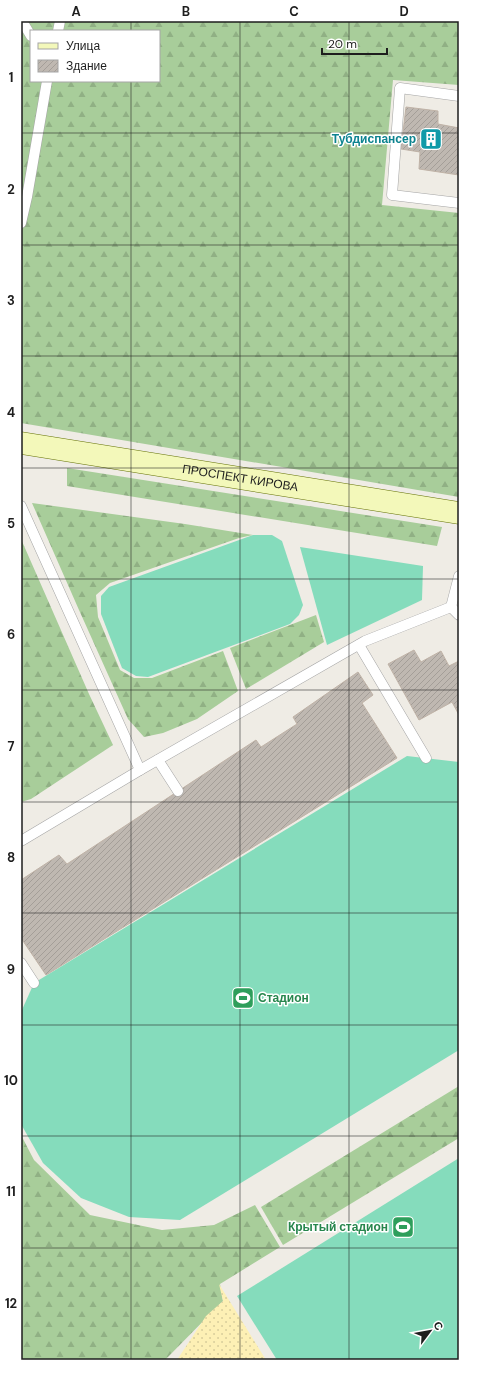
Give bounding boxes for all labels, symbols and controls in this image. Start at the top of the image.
text: A [71,3,81,20]
text: B [182,3,190,20]
text: C [289,3,299,20]
text: D [399,3,409,20]
legend [30,30,160,82]
scale bar [322,30,387,56]
text: 20 m [328,36,357,52]
text: Улица [66,38,100,54]
text: Здание [66,58,107,74]
text: 1 [9,69,13,86]
building icon: Тубдиспансер [418,126,444,152]
place label: Тубдиспансер [332,131,416,147]
text: 2 [7,181,15,198]
text: 3 [7,292,15,309]
text: 4 [7,404,15,421]
street label: ПРОСПЕКТ КИРОВА [181,461,299,495]
text: 5 [7,515,15,532]
text: 6 [7,626,15,643]
text: 7 [8,738,15,755]
text: 8 [7,849,15,866]
text: 9 [7,961,15,978]
sports icon: Стадион [230,985,256,1011]
place label: Стадион [258,990,309,1006]
text: 10 [4,1072,18,1089]
text: 11 [6,1183,16,1200]
sports icon: Крытый стадион [390,1214,416,1240]
place label: Крытый стадион [288,1219,388,1235]
text: 12 [5,1295,17,1312]
north arrow [410,1311,450,1351]
text: С [430,1319,447,1333]

